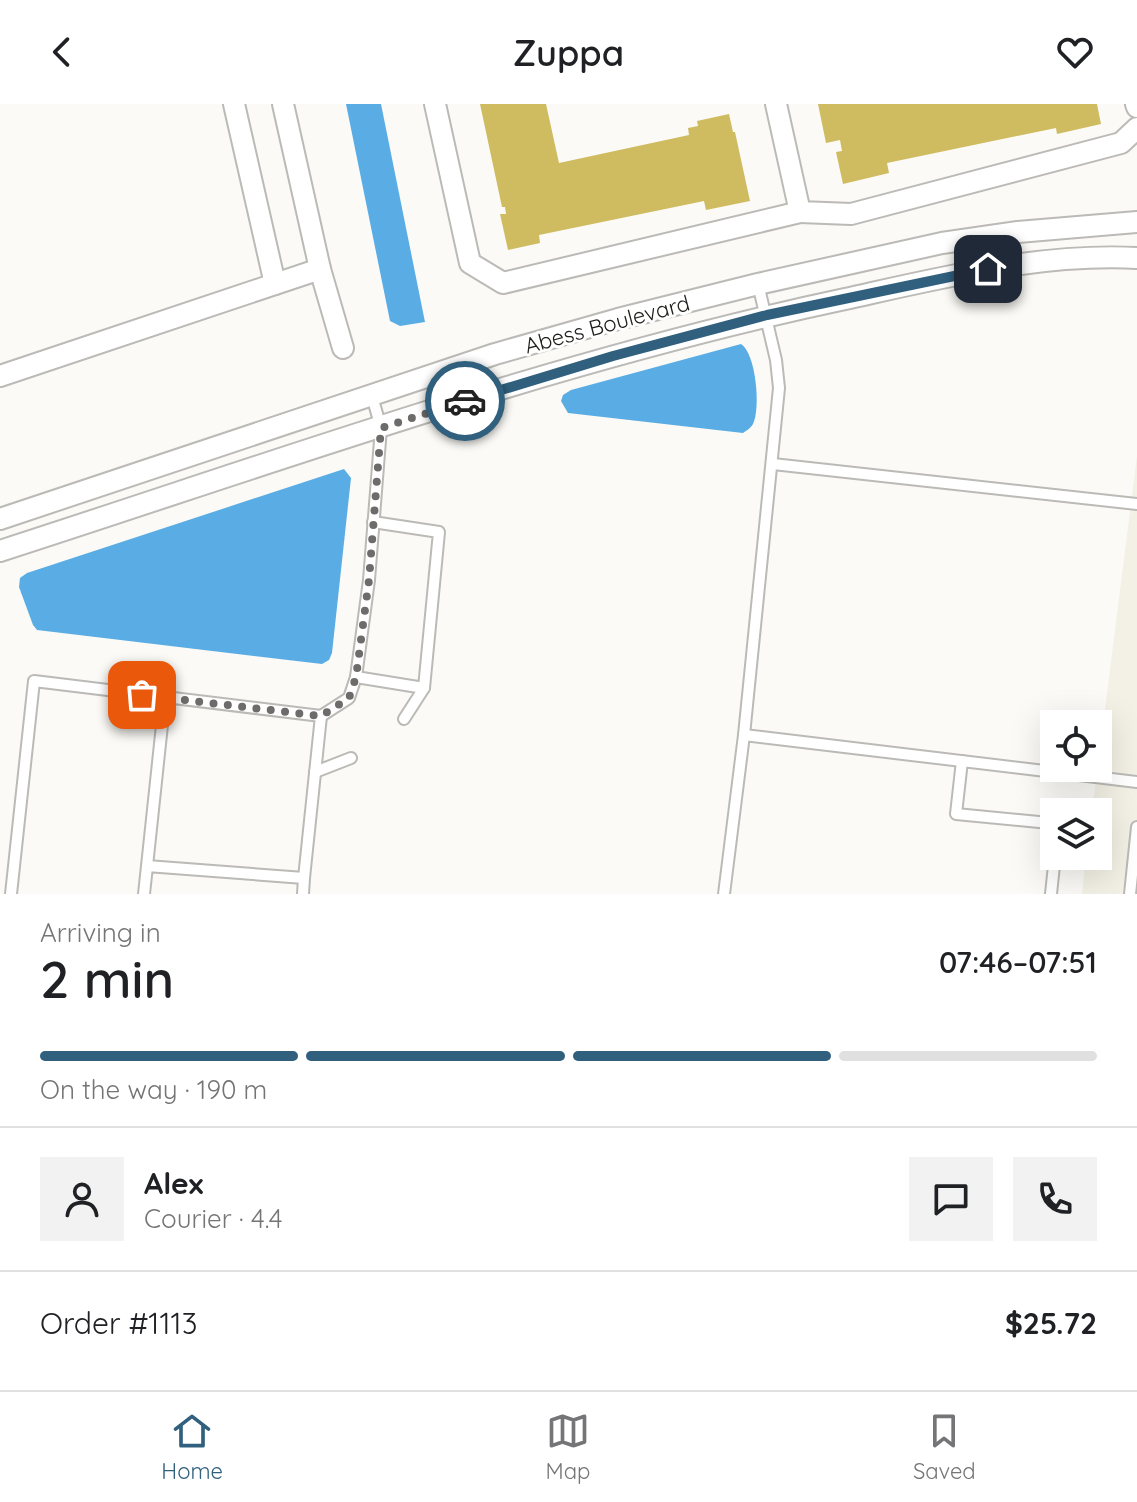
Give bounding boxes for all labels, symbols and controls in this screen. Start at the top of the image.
icon: back [40,30,84,74]
text: Zuppa [513,30,624,75]
icon: heart [1053,30,1097,74]
pin [954,235,1022,303]
icon: home [966,247,1010,291]
street label: Abess Boulevard [521,288,693,360]
courier [425,361,505,441]
icon: car [443,379,487,423]
pin [108,661,176,729]
icon: bag [120,673,164,717]
map controls [1040,710,1112,870]
button: locate [1040,710,1112,782]
button: layers [1040,798,1112,870]
text: Arriving in [40,916,161,949]
text: 07:46–07:51 [939,943,1097,981]
text: 2 min [40,946,174,1011]
text: On the way · 190 m [40,1073,267,1106]
button: person [40,1157,124,1241]
button: chat [909,1157,993,1241]
button: phone [1013,1157,1097,1241]
text: Alex [144,1164,203,1202]
text: Courier · 4.4 [144,1202,282,1235]
text: Order #1113 [40,1304,197,1342]
text: $25.72 [1005,1304,1097,1342]
tab: Home [161,1409,223,1485]
tab: Map [546,1409,590,1485]
tab: Saved [913,1409,976,1485]

